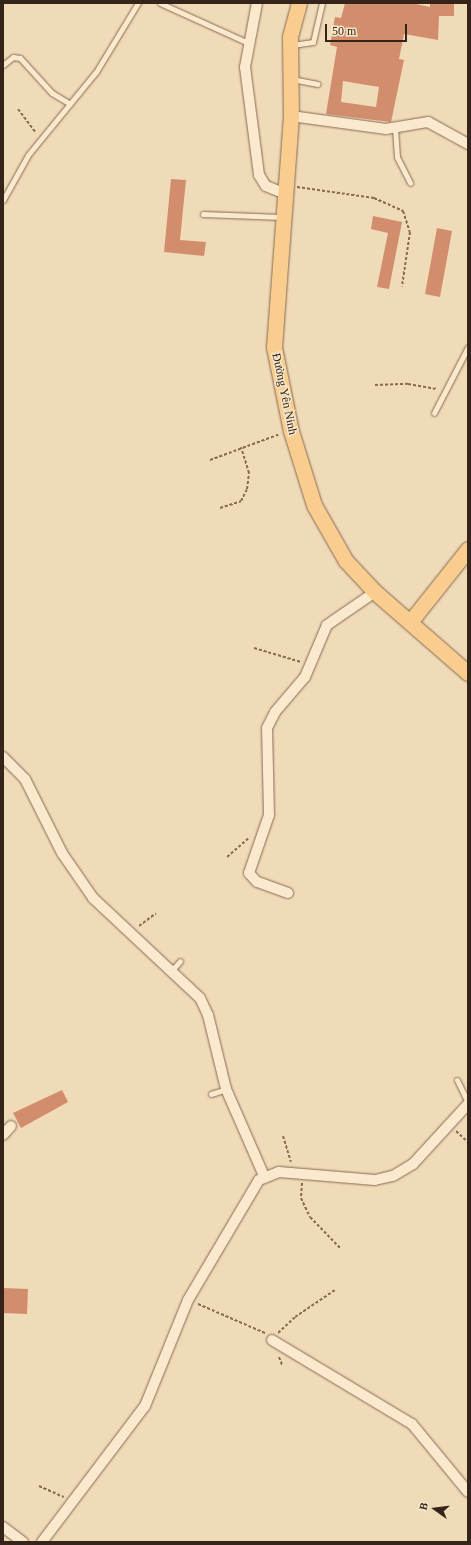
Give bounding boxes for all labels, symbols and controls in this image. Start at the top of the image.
scale bar [327,16,409,42]
text: 50 m [332,24,356,38]
street label: Đường Yên Ninh [268,352,300,436]
north arrow [415,1489,455,1529]
text: B [417,1501,430,1511]

